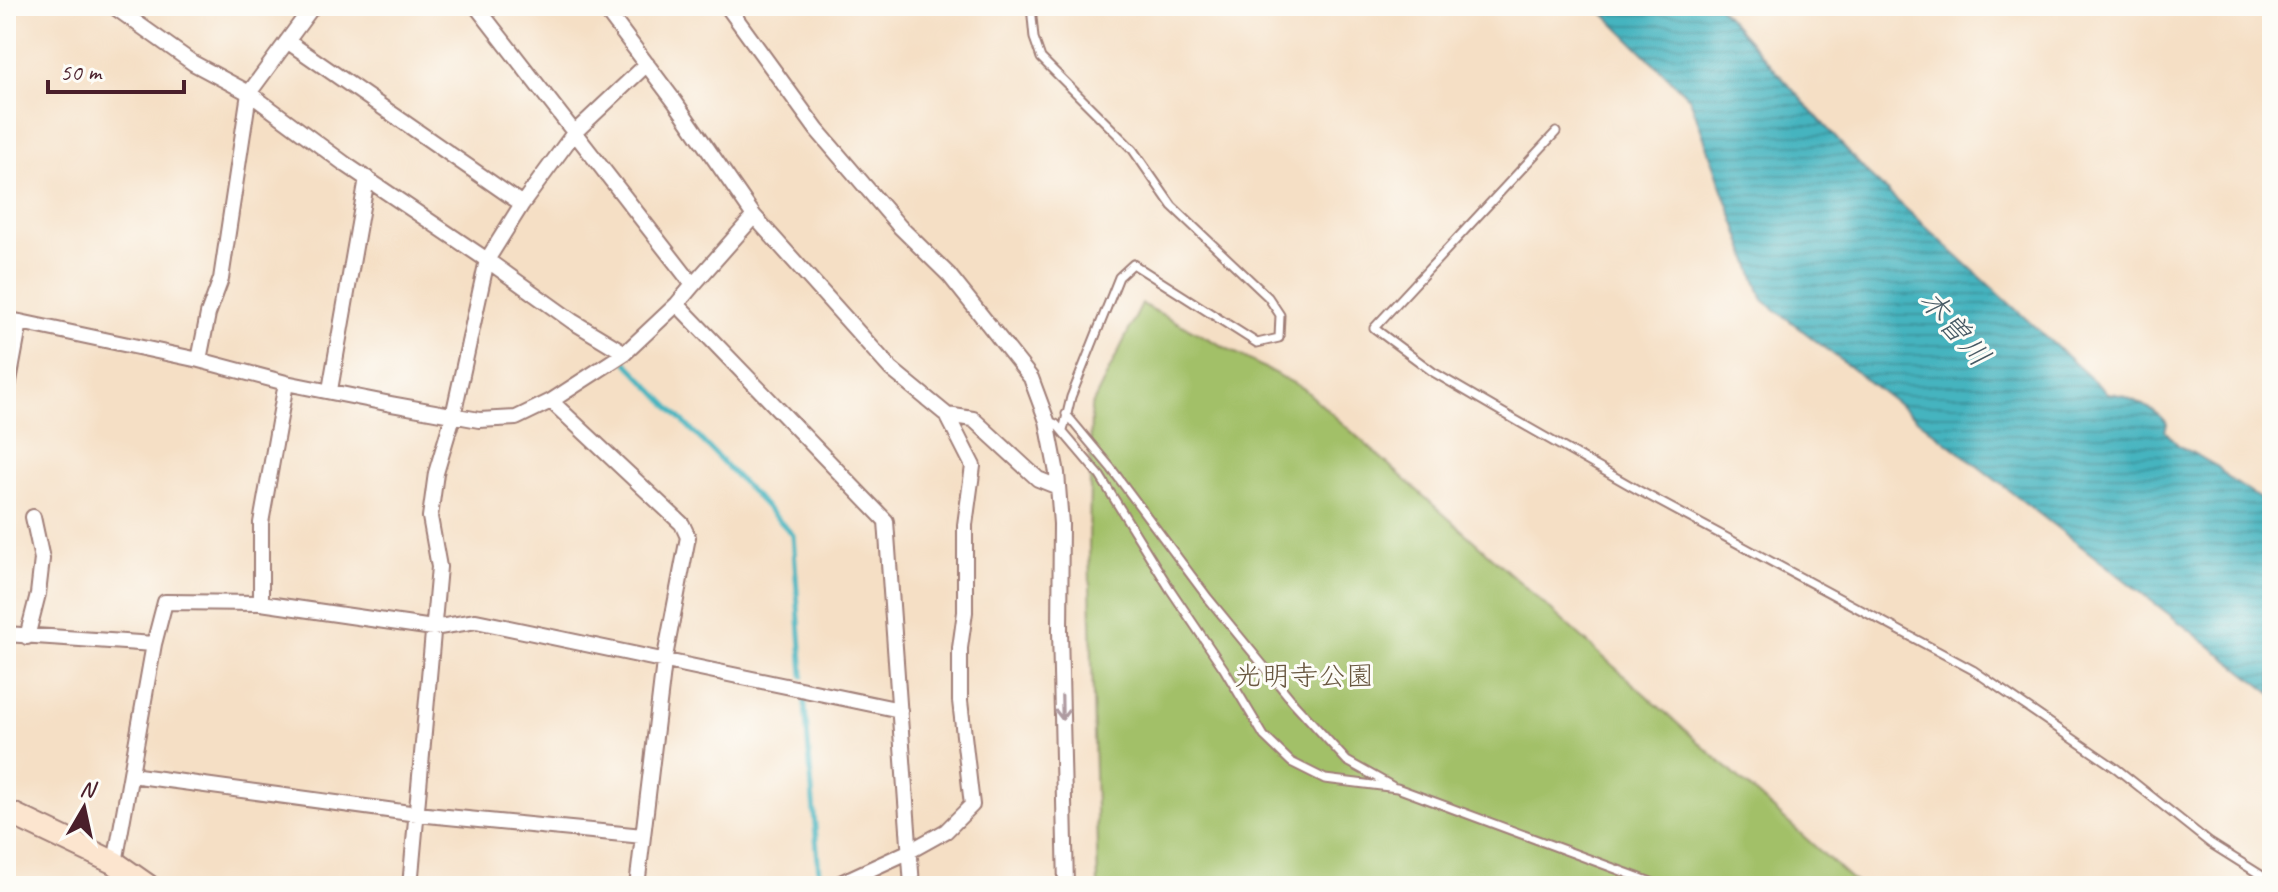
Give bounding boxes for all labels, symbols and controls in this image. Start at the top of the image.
scale bar [48,44,184,94]
text: 50 m [60,57,103,87]
water label: 木曽川 [1911,282,1999,374]
park label: 光明寺公園 [1234,658,1374,693]
one-way arrow [1054,694,1069,721]
north arrow [44,768,124,848]
text: N [78,774,99,805]

